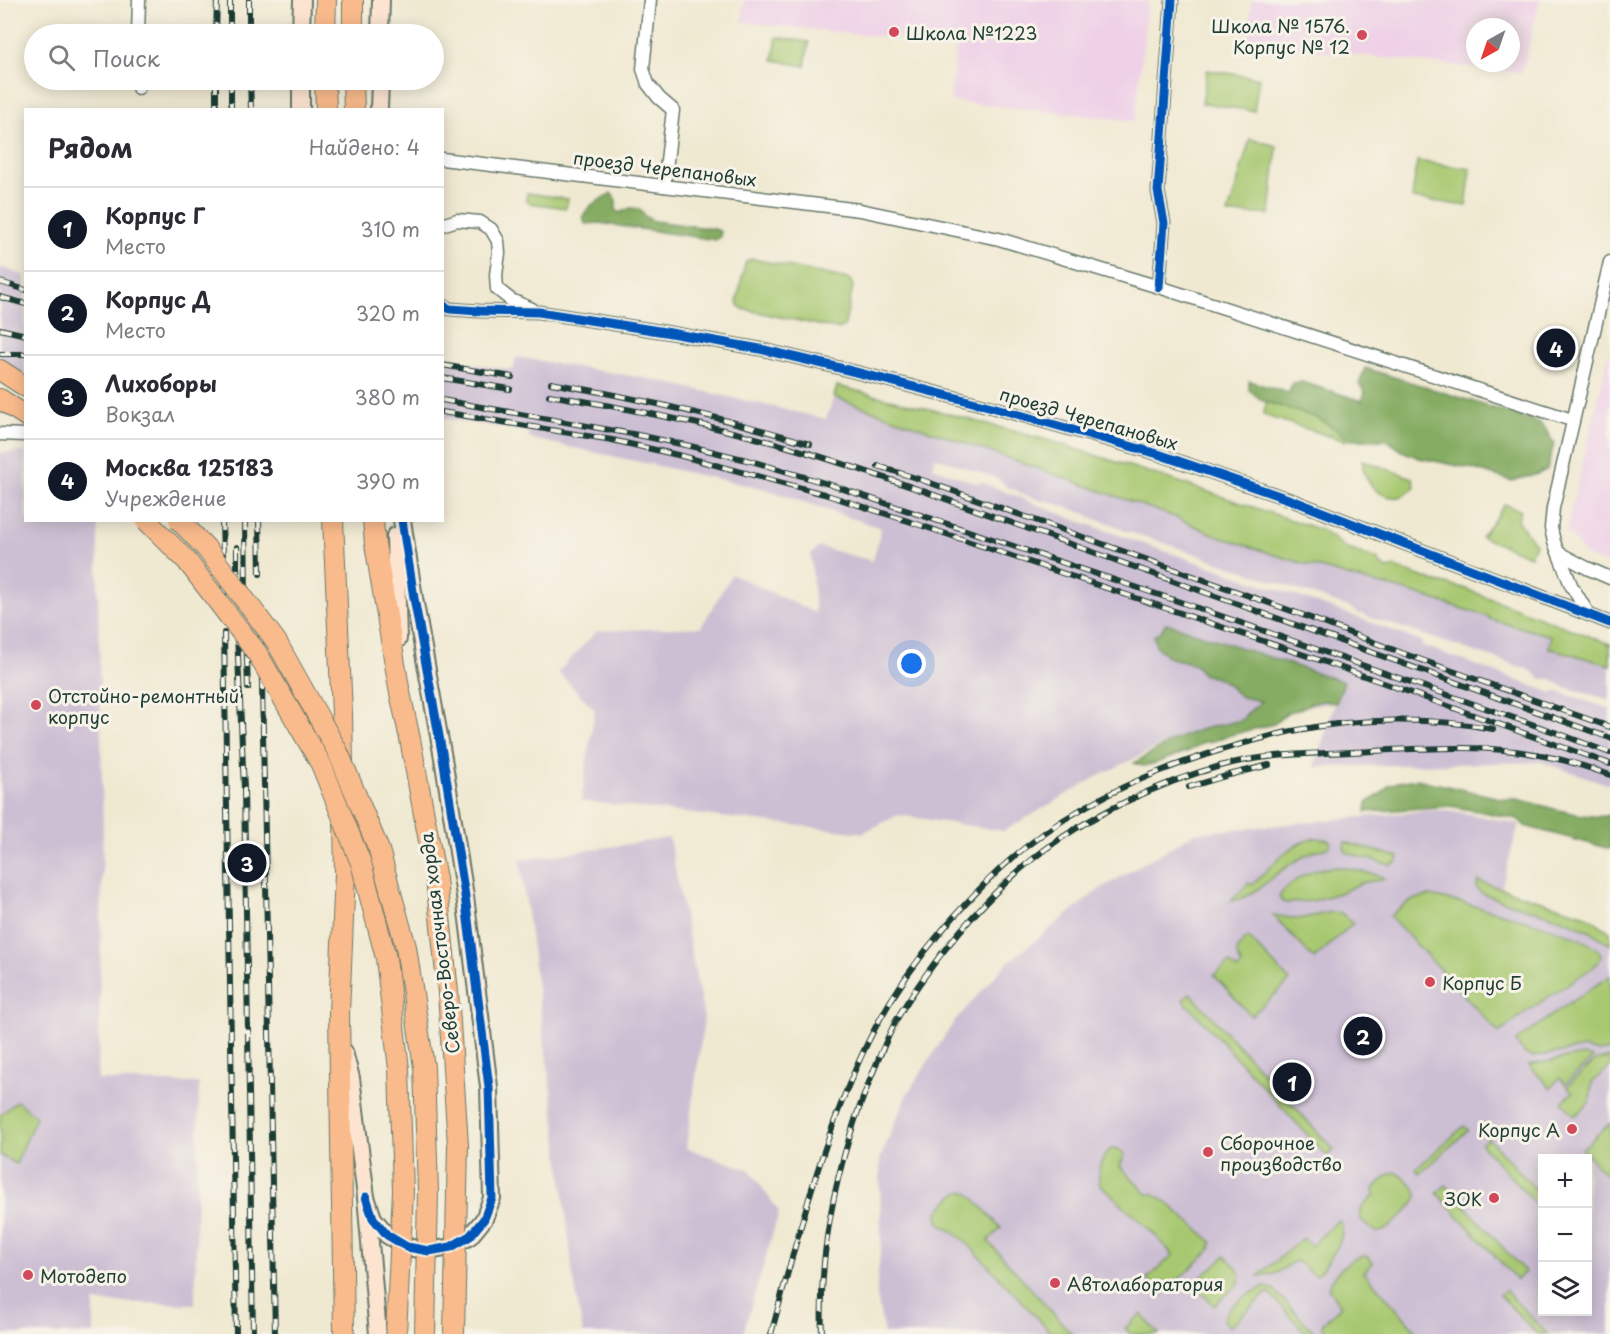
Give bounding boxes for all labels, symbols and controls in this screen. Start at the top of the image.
place label: Школа № 1576. Корпус № 12 [1211,12,1350,60]
north arrow [1466,18,1520,72]
place label: Школа №1223 [906,19,1037,46]
search box [24,24,444,90]
marker: Школа №1223 [887,25,901,39]
marker: Школа № 1576. Корпус № 12 [1355,28,1369,42]
icon: search [45,41,78,74]
text: Поиск [93,41,160,74]
text: Рядом [48,128,133,167]
text: Найдено: 4 [309,132,420,162]
street label: проезд Черепановых [572,143,758,193]
text: Корпус Г [105,198,205,231]
text: 1 [63,214,72,244]
text: 310 m [360,214,420,244]
text: Место [105,231,166,261]
text: Корпус Д [105,282,211,315]
text: 2 [60,298,75,328]
text: 320 m [356,298,420,328]
text: Место [105,315,166,345]
pin: 4 [1536,326,1576,370]
text: Лихоборы [105,366,217,399]
street label: проезд Черепановых [997,380,1181,456]
text: 3 [61,382,74,412]
text: 380 m [354,382,420,412]
text: Вокзал [105,399,175,429]
text: Москва 125183 [105,450,274,483]
text: 4 [61,466,74,496]
text: 390 m [356,466,420,496]
text: Учреждение [105,483,226,513]
your location [897,649,926,678]
place label: Отстойно-ремонтный корпус [48,682,239,730]
marker: Отстойно-ремонтный корпус [29,698,43,712]
street label: Северо-Восточная хорда [412,830,466,1055]
pin: 3 [228,840,266,886]
place label: Корпус Б [1442,969,1522,996]
marker: Корпус Б [1423,975,1437,989]
pin: 2 [1344,1014,1382,1058]
pin: 1 [1272,1060,1312,1104]
place label: Корпус А [1478,1116,1560,1143]
marker: Корпус А [1565,1122,1579,1136]
place label: Сборочное производство [1220,1129,1342,1177]
marker: Сборочное производство [1201,1145,1215,1159]
map controls [1538,1154,1592,1316]
button: + [1538,1154,1592,1208]
place label: ЗОК [1444,1185,1482,1212]
marker: ЗОК [1487,1191,1501,1205]
button: − [1538,1208,1592,1262]
place label: Мотодепо [40,1262,127,1289]
button: layers [1538,1262,1592,1316]
marker: Мотодепо [21,1268,35,1282]
place label: Автолаборатория [1067,1270,1223,1297]
marker: Автолаборатория [1048,1276,1062,1290]

